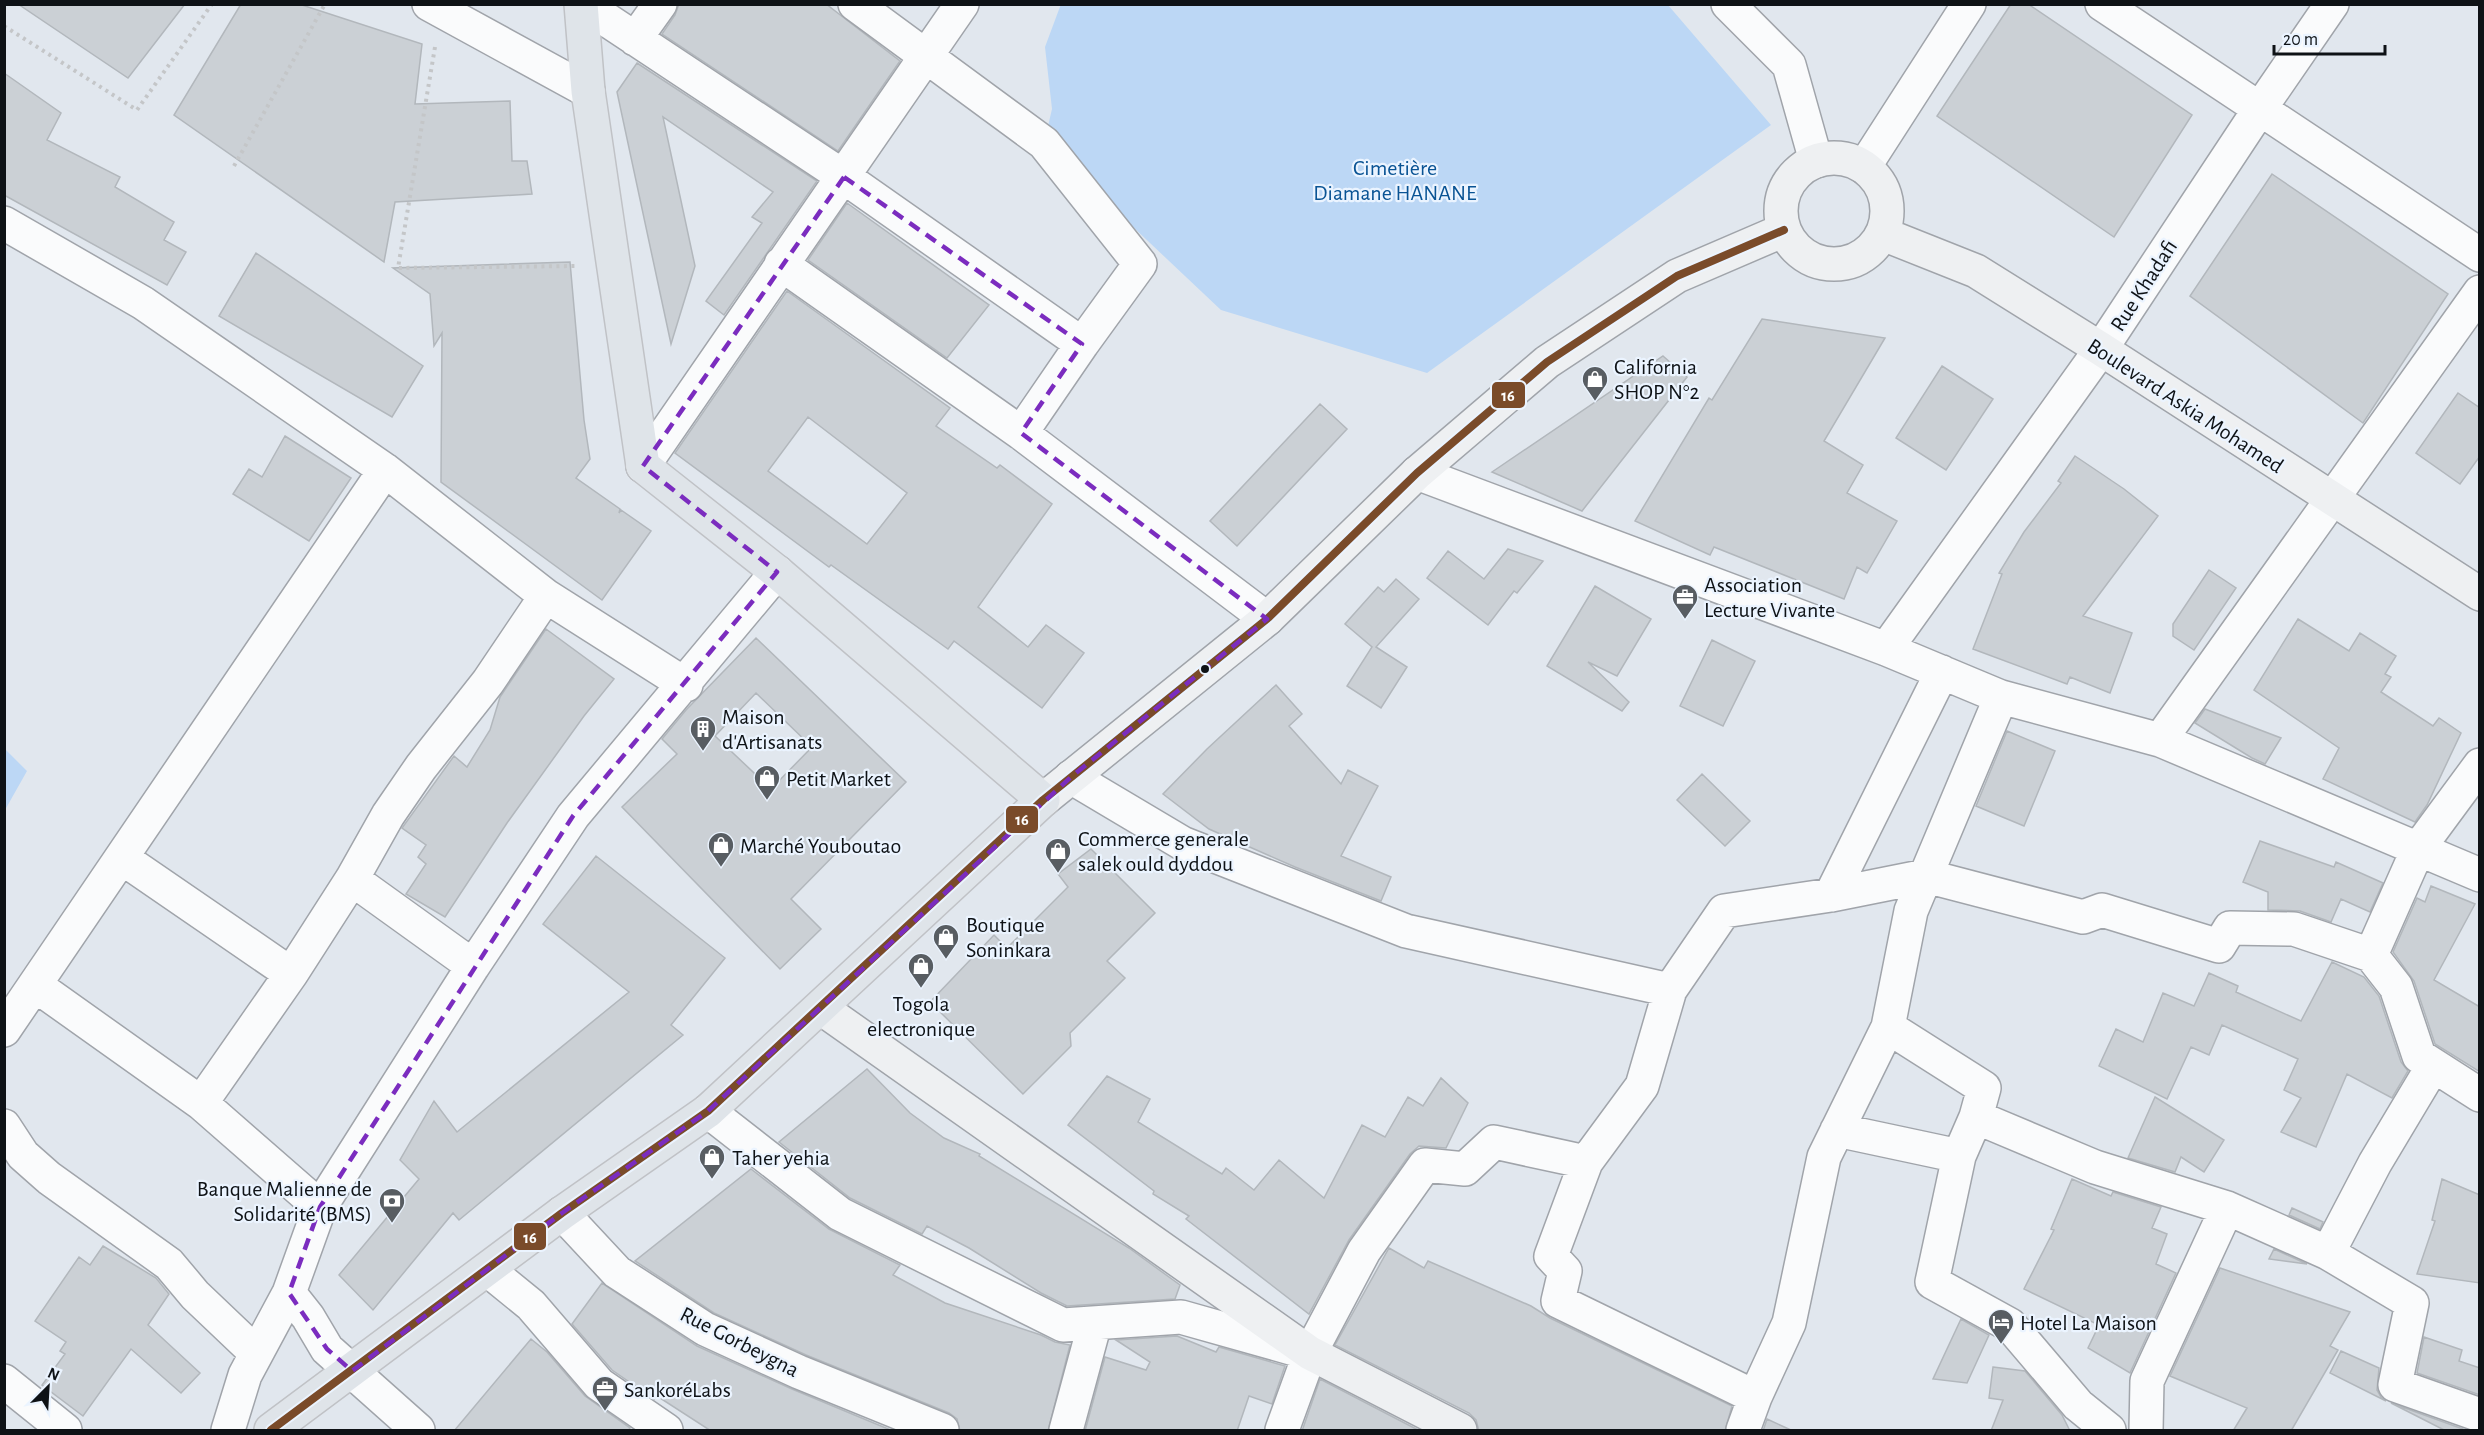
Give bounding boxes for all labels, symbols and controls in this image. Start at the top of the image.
scale bar [2274,18,2385,56]
text: 20 m [2283,31,2318,49]
park label: Cimetière Diamane HANANE [1313,157,1477,204]
street label: Rue Khadafi [2106,236,2181,335]
street label: Boulevard Askia Mohamed [2084,334,2287,477]
place label: California SHOP N°2 [1614,356,1700,403]
shop icon: California SHOP N°2 [1580,364,1610,402]
line badge: 16 [1491,381,1526,409]
text: 16 [1501,388,1515,404]
place label: Association Lecture Vivante [1704,574,1835,621]
office icon: Association Lecture Vivante [1670,582,1700,620]
unlabelled marker [1199,663,1211,675]
place label: Maison d'Artisanats [722,706,822,753]
building icon: Maison d'Artisanats [688,714,718,752]
shop icon: Petit Market [752,763,782,801]
place label: Petit Market [786,768,891,790]
line badge: 16 [1005,805,1039,834]
text: 16 [1015,812,1029,828]
place label: Commerce generale salek ould dyddou [1078,828,1249,875]
shop icon: Marché Youboutao [706,830,736,868]
place label: Marché Youboutao [740,835,901,857]
shop icon: Commerce generale salek ould dyddou [1043,836,1073,874]
place label: Boutique Soninkara [966,914,1051,961]
shop icon: Boutique Soninkara [931,922,961,960]
shop icon: Togola electronique [906,951,936,989]
place label: Togola electronique [867,993,975,1040]
shop icon: Taher yehia [697,1142,727,1180]
place label: Taher yehia [732,1147,830,1169]
place label: Banque Malienne de Solidarité (BMS) [197,1178,372,1225]
bank icon: Banque Malienne de Solidarité (BMS) [377,1186,407,1224]
line badge: 16 [513,1222,547,1251]
text: 16 [523,1230,537,1246]
street label: Rue Gorbeygna [677,1303,802,1381]
hotel icon: Hotel La Maison [1986,1307,2016,1345]
place label: Hotel La Maison [2020,1312,2157,1334]
north arrow [18,1357,78,1417]
text: N [45,1365,62,1384]
office icon: SankoréLabs [590,1374,620,1412]
place label: SankoréLabs [624,1379,731,1401]

